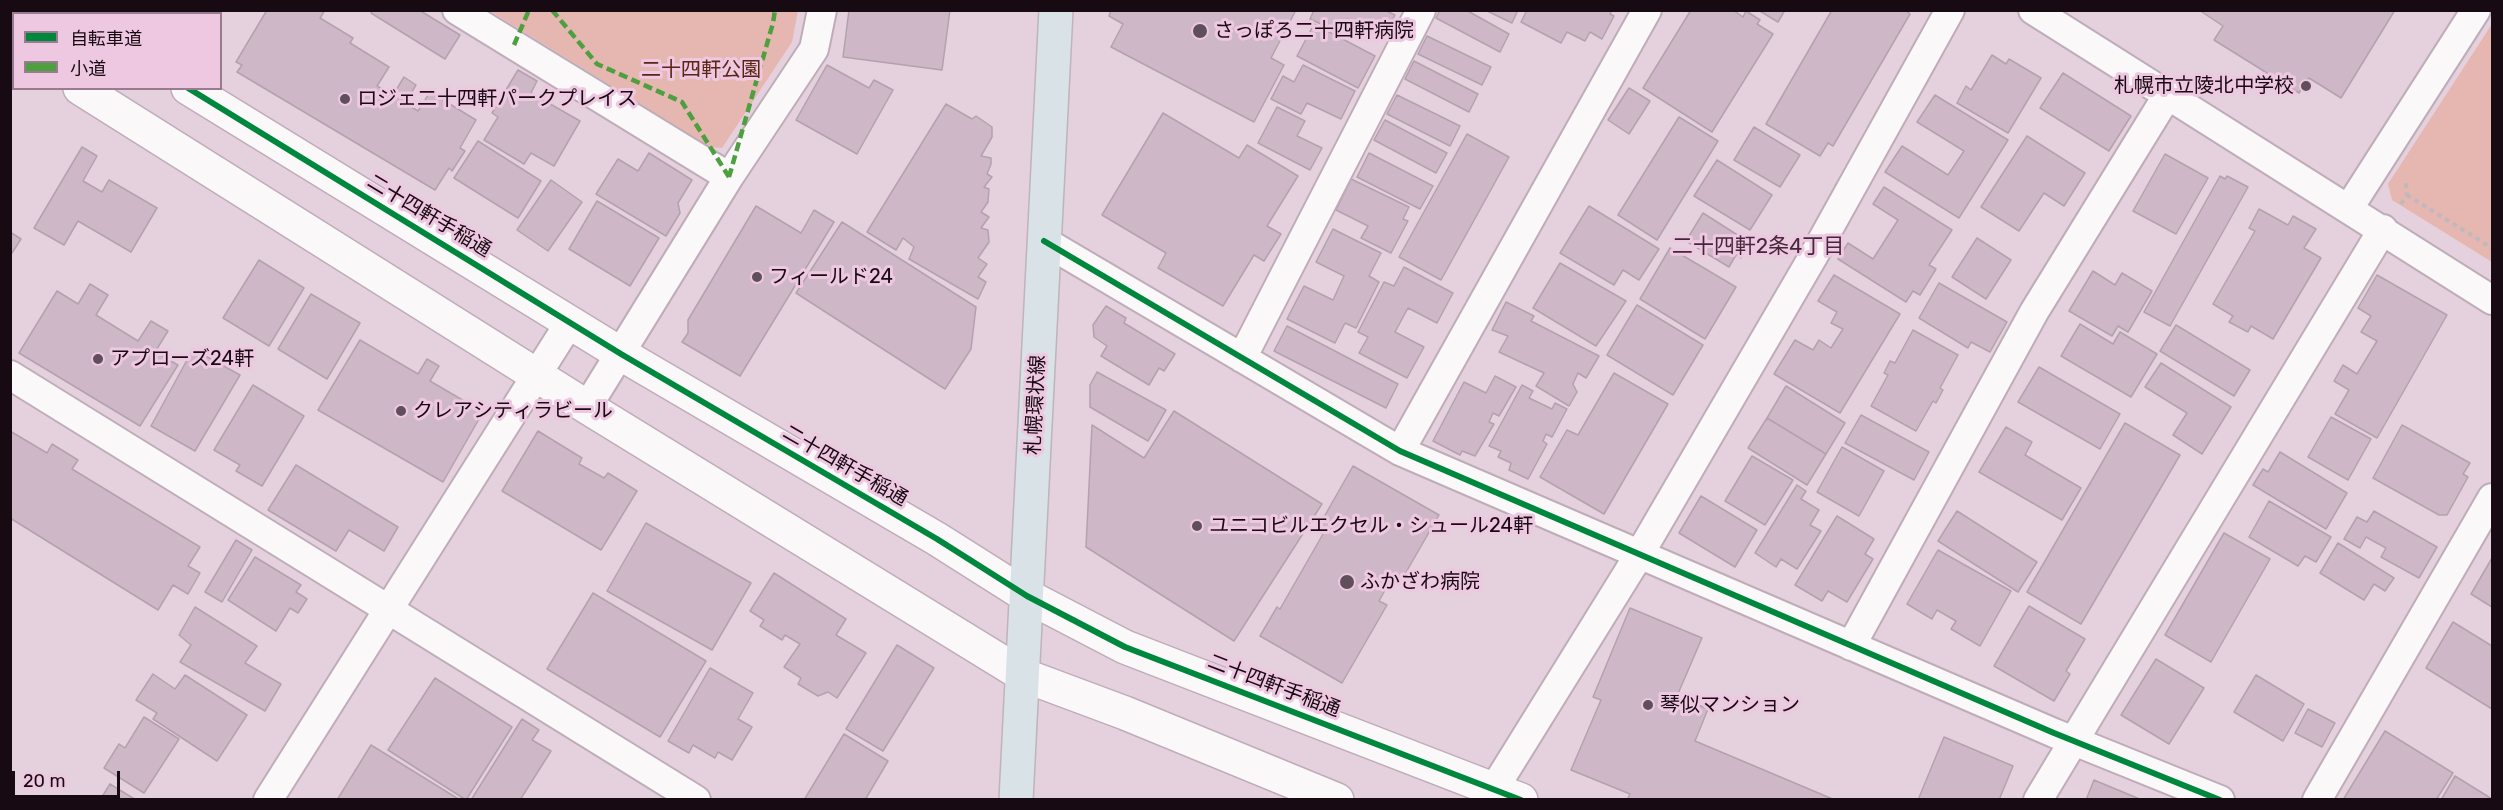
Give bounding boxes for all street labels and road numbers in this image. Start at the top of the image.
street label: 二十四軒手稲通 [363,170,495,262]
street label: 札幌環状線 [1021,354,1051,456]
street label: 二十四軒手稲通 [778,421,912,511]
street label: 二十四軒手稲通 [1204,650,1344,722]

